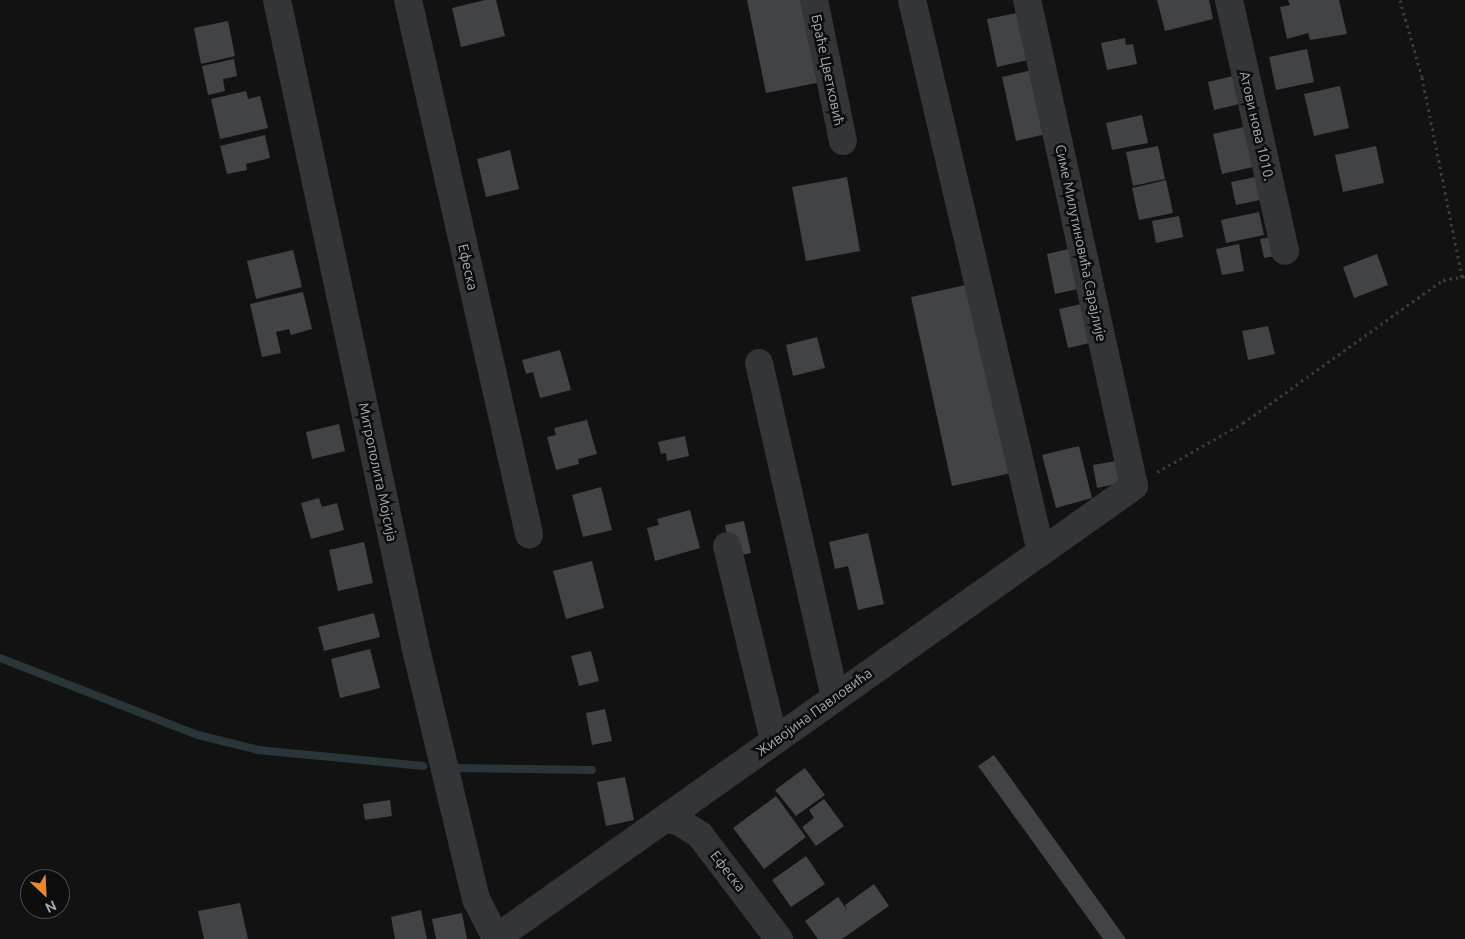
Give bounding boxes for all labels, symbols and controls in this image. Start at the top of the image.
street label: Браће Цветковић [808,13,848,127]
street label: Атови нова 1010. [1236,70,1278,182]
street label: Симе Милутиновића Сарајлије [1052,143,1110,343]
street label: Ефеска [455,242,481,292]
street label: Митрополита Мојсија [355,401,401,543]
street label: Живојина Павловића [753,664,875,760]
street label: Ефеска [707,847,749,895]
north arrow [20,869,70,919]
text: N [43,897,59,916]

